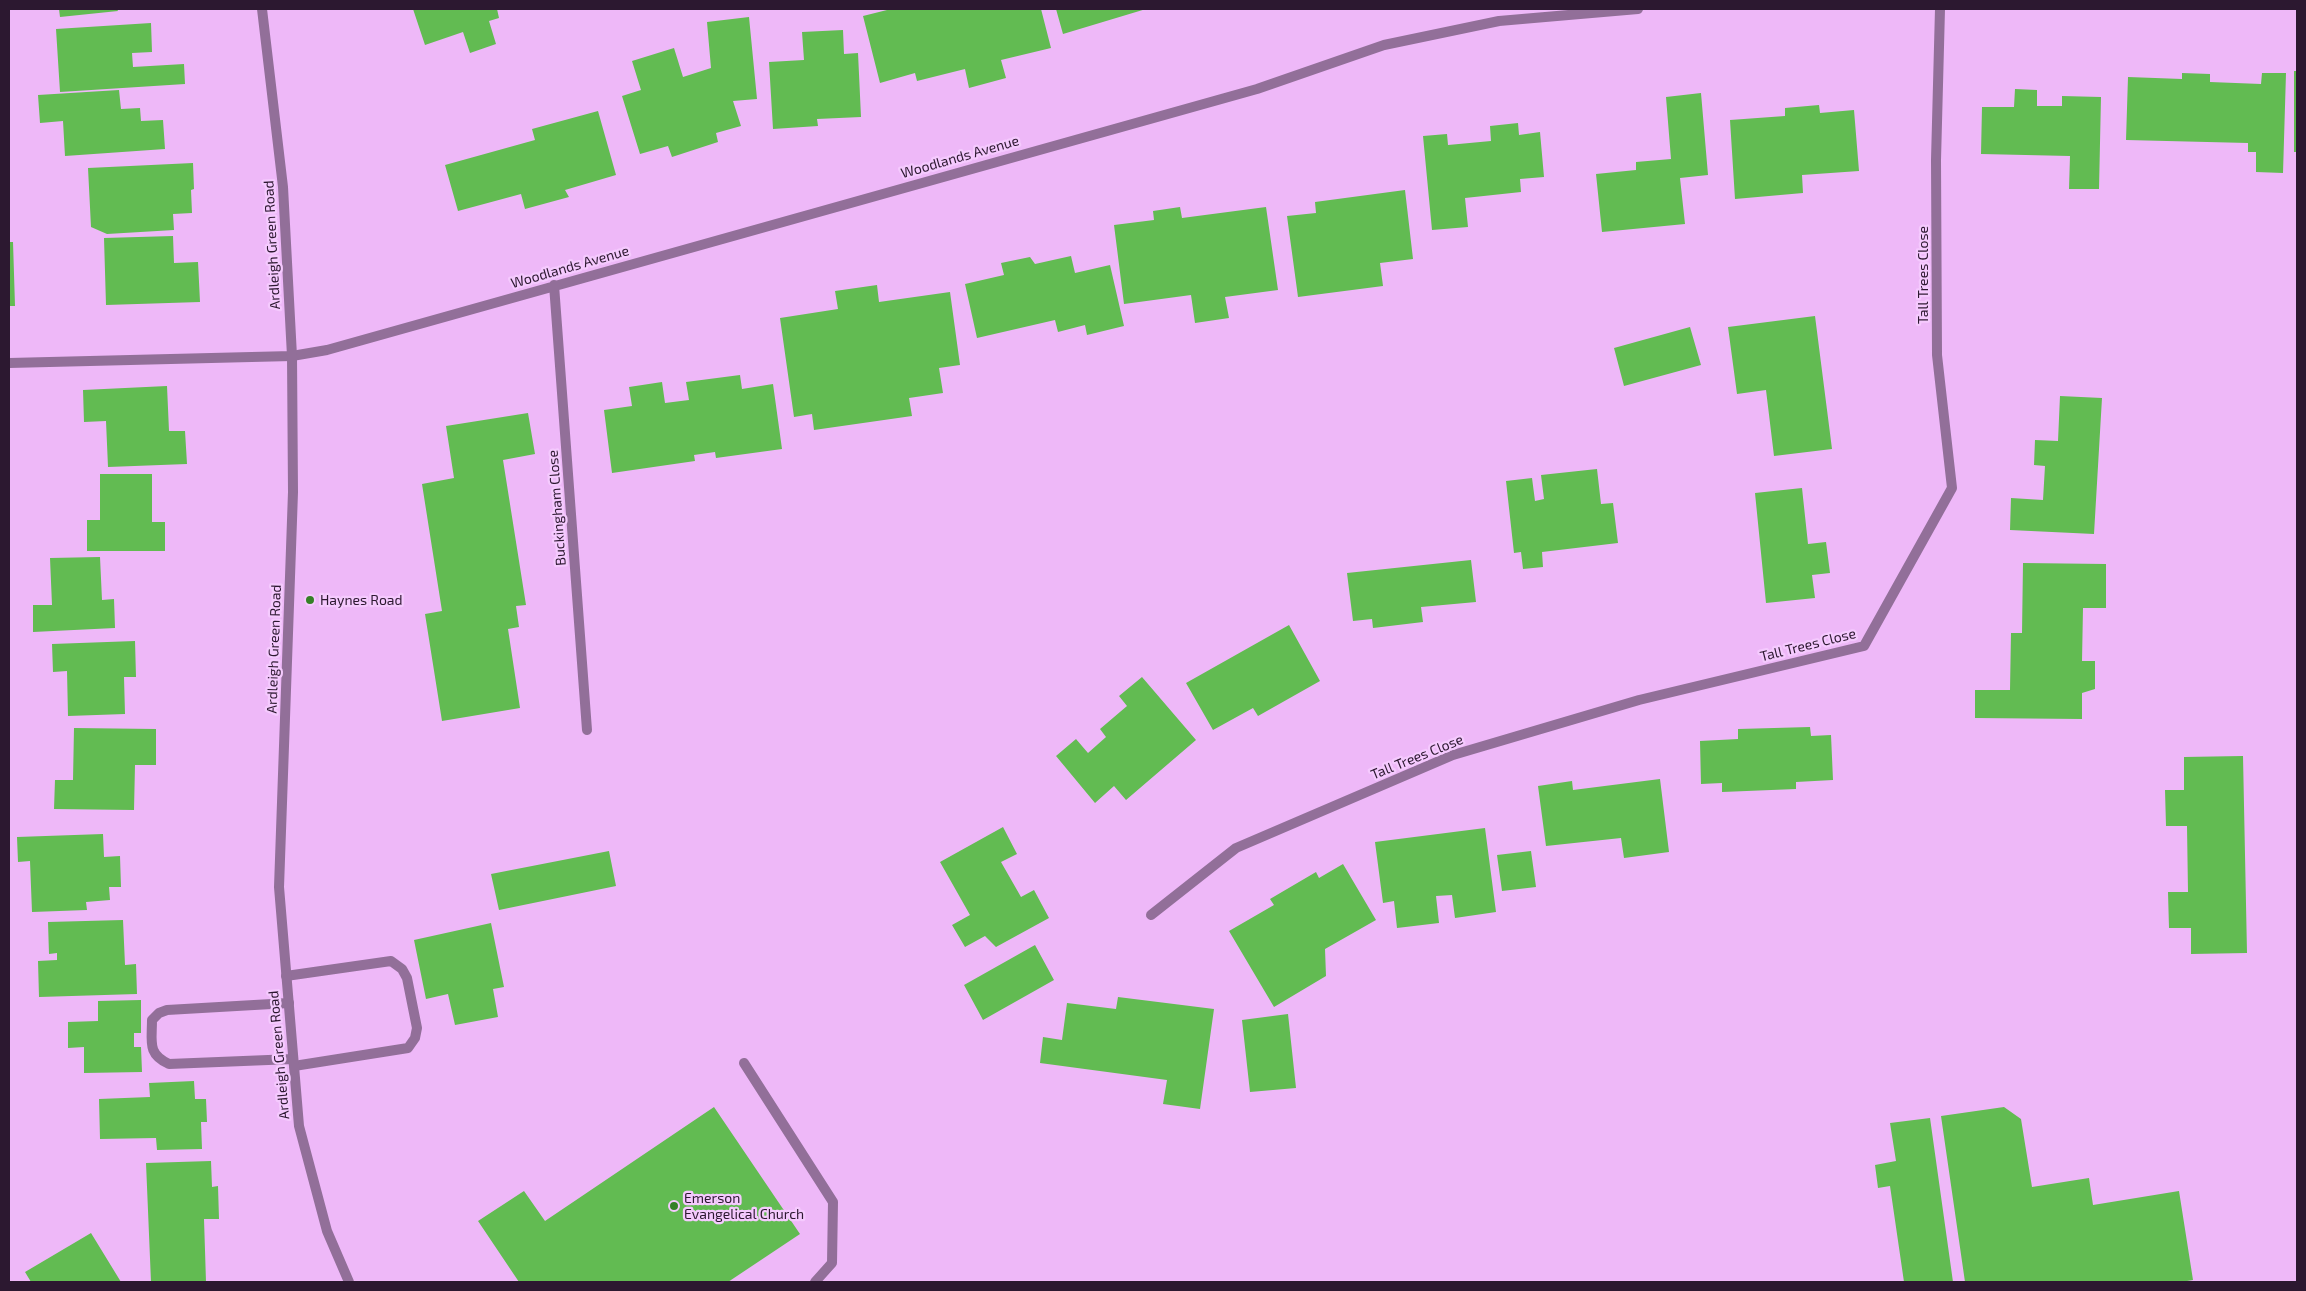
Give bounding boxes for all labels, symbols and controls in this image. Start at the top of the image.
street label: Woodlands Avenue [899,132,1021,182]
street label: Ardleigh Green Road [260,180,284,310]
street label: Tall Trees Close [1915,226,1931,324]
street label: Woodlands Avenue [509,242,631,292]
street label: Buckingham Close [545,450,569,566]
street label: Ardleigh Green Road [263,584,285,714]
place label: Haynes Road [320,592,403,608]
marker: Haynes Road [304,594,316,606]
street label: Tall Trees Close [1758,625,1858,665]
street label: Tall Trees Close [1368,731,1466,783]
street label: Ardleigh Green Road [265,990,293,1120]
place label: Emerson Evangelical Church [684,1190,804,1222]
marker: Emerson Evangelical Church [668,1200,680,1212]

